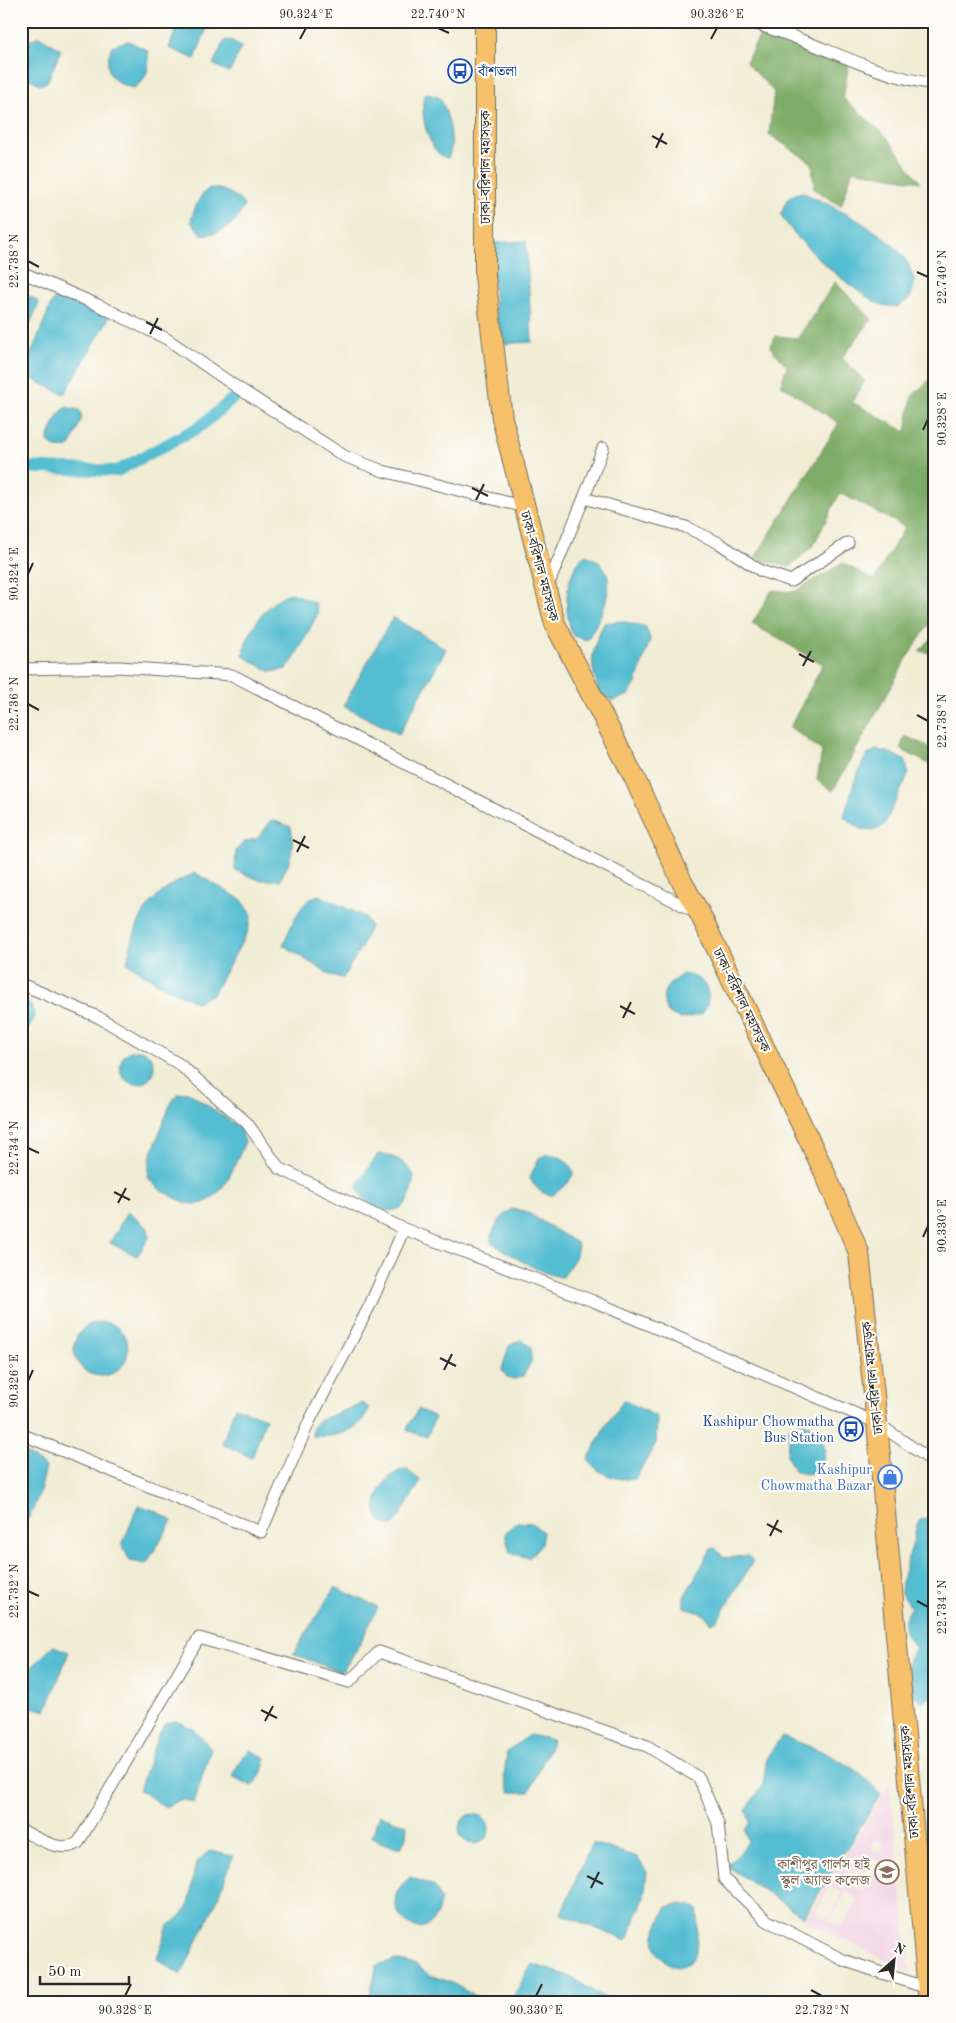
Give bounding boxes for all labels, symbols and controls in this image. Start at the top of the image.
text: 90.324°E [279,9,333,21]
text: 22.740°N [411,9,465,21]
text: 90.326°E [690,9,744,21]
bus stop icon: বাঁশতলা [447,58,473,84]
place label: বাঁশতলা [477,63,517,79]
street label: ঢাকা-বরিশাল মহাসড়ক [477,109,493,225]
text: 22.738°N [9,234,21,288]
text: 22.740°N [937,250,949,304]
text: 90.328°E [937,392,949,446]
street label: ঢাকা-বরিশাল মহাসড়ক [517,508,563,624]
text: 90.324°E [9,547,21,601]
text: 22.736°N [9,677,21,731]
text: 22.738°N [937,694,949,748]
street label: ঢাকা-বরিশাল মহাসড়ক [710,945,775,1055]
text: 22.734°N [9,1121,21,1175]
text: 90.330°E [937,1199,949,1253]
street label: ঢাকা-বরিশাল মহাসড়ক [858,1320,886,1436]
text: 90.326°E [9,1354,21,1408]
place label: Kashipur Chowmatha Bus Station [703,1415,834,1445]
bus stop icon: Kashipur Chowmatha Bus Station [838,1416,864,1442]
place label: Kashipur Chowmatha Bazar [761,1463,872,1493]
shop icon: Kashipur Chowmatha Bazar [877,1464,903,1490]
text: 22.732°N [9,1564,21,1618]
text: 22.734°N [937,1580,949,1634]
street label: ঢাকা-বরিশাল মহাসড়ক [896,1724,922,1840]
place label: কাশীপুর গার্লস হাই স্কুল অ্যান্ড কলেজ [776,1855,871,1889]
school or university icon: কাশীপুর গার্লস হাই স্কুল অ্যান্ড কলেজ [874,1859,900,1885]
north arrow [868,1936,918,1986]
text: N [892,1941,908,1958]
scale bar [40,1953,129,1985]
text: 50 m [48,1965,82,1980]
text: 90.328°E [98,2005,152,2017]
text: 90.330°E [509,2005,563,2017]
text: 22.732°N [795,2005,849,2017]

